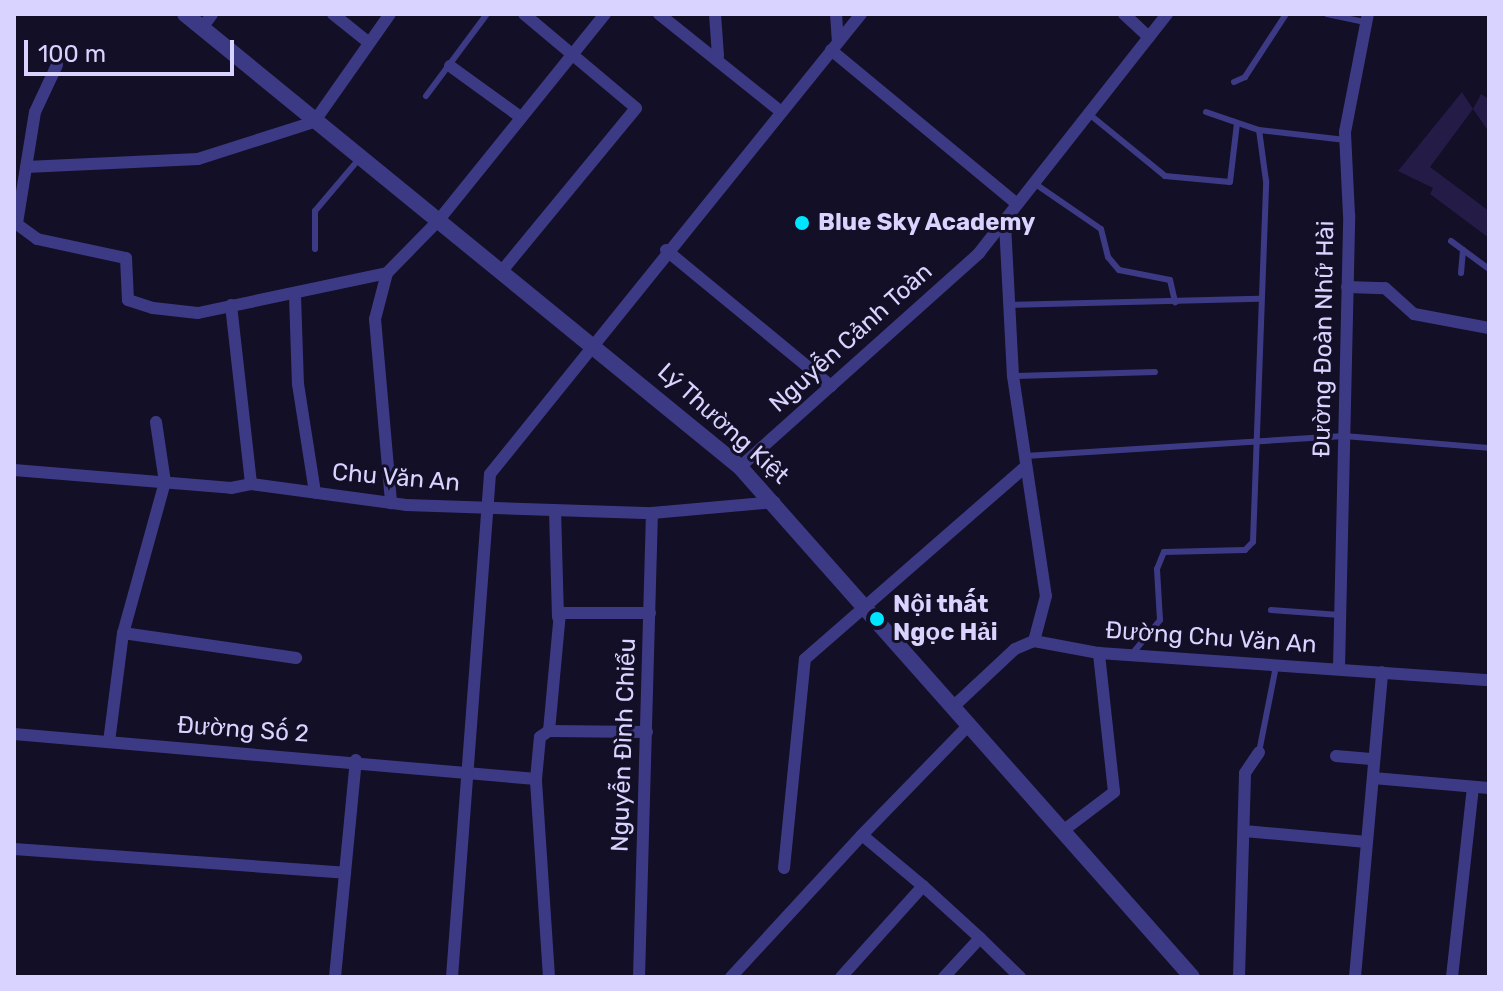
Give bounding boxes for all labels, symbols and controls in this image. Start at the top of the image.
scale bar [28,24,238,74]
text: 100 m [38,40,106,68]
place label: Blue Sky Academy [818,209,1037,237]
marker: Blue Sky Academy [793,214,811,232]
street label: Đường Đoàn Nhữ Hài [1308,220,1340,458]
street label: Nguyễn Cảnh Toàn [763,257,939,419]
street label: Lý Thường Kiệt [651,357,795,491]
street label: Chu Văn An [330,458,462,498]
place label: Nội thất Ngọc Hải [893,591,997,647]
marker: Nội thất Ngọc Hải [868,610,886,628]
street label: Đường Chu Văn An [1104,616,1318,660]
street label: Nguyễn Đình Chiểu [606,638,642,852]
street label: Đường Số 2 [176,711,310,749]

